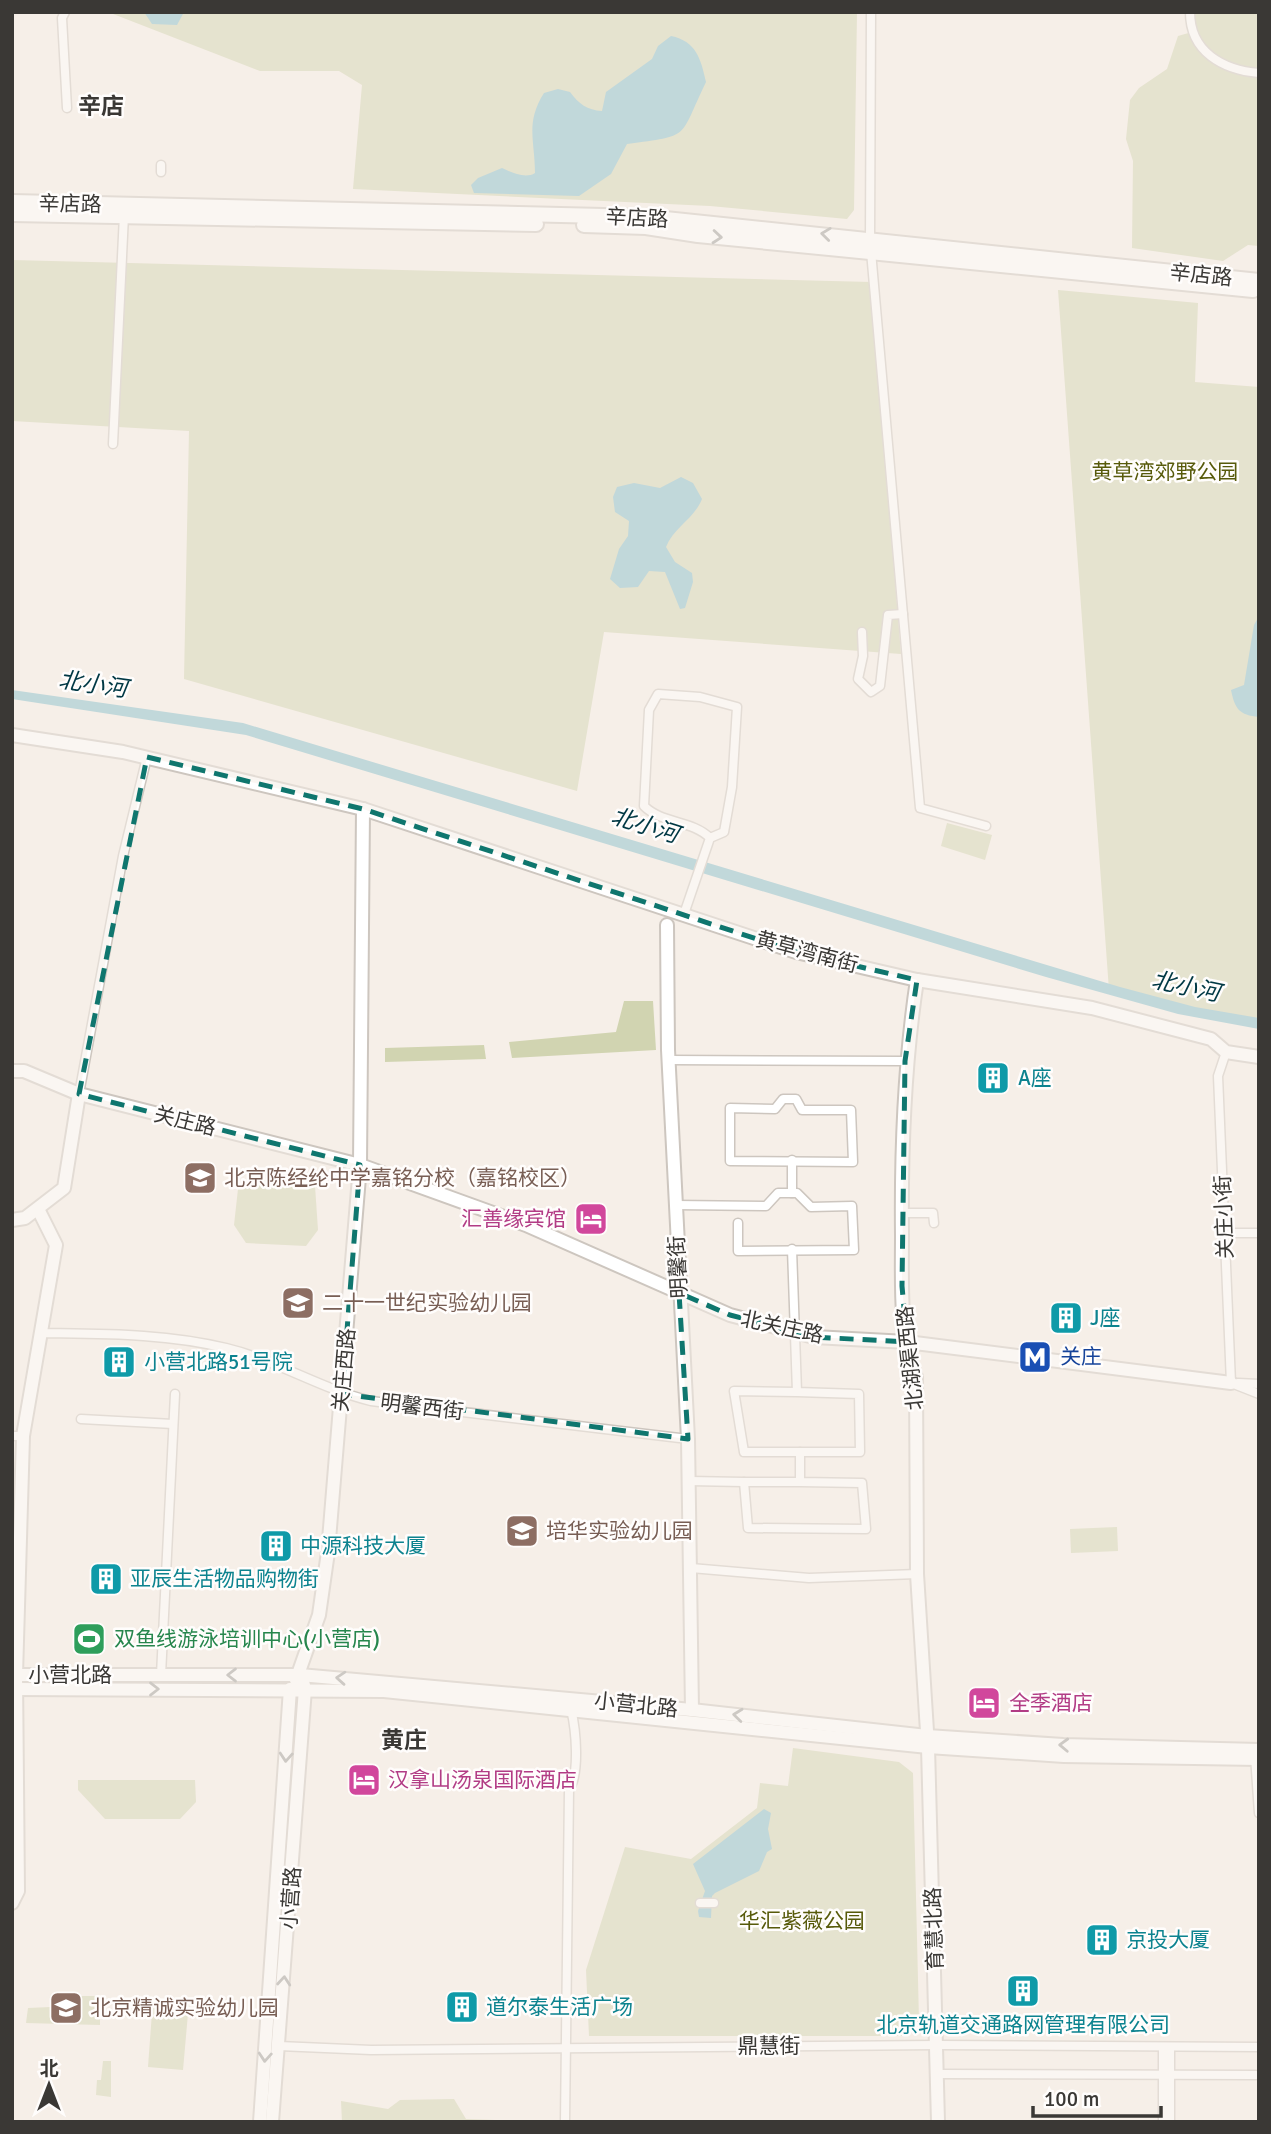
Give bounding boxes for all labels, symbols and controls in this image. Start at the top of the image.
district label: 辛店 [78,92,124,121]
street label: 辛店路 [38,190,102,218]
street label: 辛店路 [605,203,669,233]
one-way arrow [820,227,831,242]
one-way arrow [711,229,722,244]
street label: 辛店路 [1168,259,1234,291]
park label: 黄草湾郊野公园 [1092,459,1239,485]
water label: 北小河 [57,665,133,704]
water label: 北小河 [608,802,686,851]
street label: 黄草湾南街 [753,926,861,978]
water label: 北小河 [1149,965,1227,1009]
building icon: A座 [974,1059,1012,1097]
place label: A座 [1018,1065,1052,1091]
street label: 关庄路 [151,1101,219,1141]
school or university icon: 北京陈经纶中学嘉铭分校（嘉铭校区） [181,1159,219,1197]
place label: 北京陈经纶中学嘉铭分校（嘉铭校区） [224,1165,581,1191]
street label: 关庄小街 [1210,1175,1238,1259]
hotel icon: 汇善缘宾馆 [572,1200,610,1238]
place label: 汇善缘宾馆 [461,1206,566,1232]
street label: 明馨街 [663,1235,693,1299]
school or university icon: 二十一世纪实验幼儿园 [279,1284,317,1322]
place label: 二十一世纪实验幼儿园 [322,1290,532,1316]
building icon: J座 [1047,1299,1085,1337]
street label: 北湖渠西路 [892,1304,928,1412]
place label: J座 [1090,1305,1120,1331]
street label: 北关庄路 [738,1306,826,1348]
street label: 关庄西路 [327,1327,361,1413]
metro station icon: 关庄 [1016,1338,1054,1376]
building icon: 小营北路51号院 [100,1343,138,1381]
place label: 关庄 [1060,1344,1102,1370]
place label: 小营北路51号院 [144,1349,293,1375]
street label: 明馨西街 [379,1389,465,1425]
school or university icon: 培华实验幼儿园 [503,1512,541,1550]
place label: 培华实验幼儿园 [546,1518,693,1544]
building icon: 中源科技大厦 [257,1527,295,1565]
place label: 中源科技大厦 [300,1533,426,1559]
building icon: 亚辰生活物品购物街 [87,1560,125,1598]
place label: 亚辰生活物品购物街 [130,1566,319,1592]
sports icon: 双鱼线游泳培训中心(小营店) [70,1620,108,1658]
place label: 双鱼线游泳培训中心(小营店) [114,1626,380,1652]
street label: 小营北路 [28,1662,112,1688]
one-way arrow [226,1667,237,1683]
one-way arrow [335,1670,346,1685]
one-way arrow [149,1681,160,1697]
hotel icon: 全季酒店 [965,1684,1003,1722]
street label: 小营北路 [593,1688,679,1722]
place label: 全季酒店 [1009,1690,1093,1716]
one-way arrow [732,1708,744,1723]
district label: 黄庄 [381,1726,427,1755]
one-way arrow [1058,1737,1069,1752]
one-way arrow [279,1752,294,1763]
hotel icon: 汉拿山汤泉国际酒店 [345,1761,383,1799]
place label: 汉拿山汤泉国际酒店 [388,1767,577,1793]
street label: 小营路 [276,1866,306,1930]
street label: 育慧北路 [920,1887,948,1971]
park label: 华汇紫薇公园 [739,1908,865,1934]
building icon: 京投大厦 [1083,1921,1121,1959]
place label: 京投大厦 [1126,1927,1210,1953]
building icon: 北京轨道交通路网管理有限公司 [1004,1972,1042,2010]
one-way arrow [276,1975,291,1986]
building icon: 道尔泰生活广场 [443,1988,481,2026]
school or university icon: 北京精诚实验幼儿园 [47,1989,85,2027]
place label: 道尔泰生活广场 [486,1994,633,2020]
place label: 北京精诚实验幼儿园 [90,1995,279,2021]
place label: 北京轨道交通路网管理有限公司 [876,2012,1170,2038]
street label: 鼎慧街 [738,2033,801,2059]
north arrow [14,2050,84,2120]
one-way arrow [258,2052,273,2063]
text: 北 [39,2057,59,2081]
scale bar [1033,2074,1161,2118]
text: 100 m [1044,2086,1099,2112]

